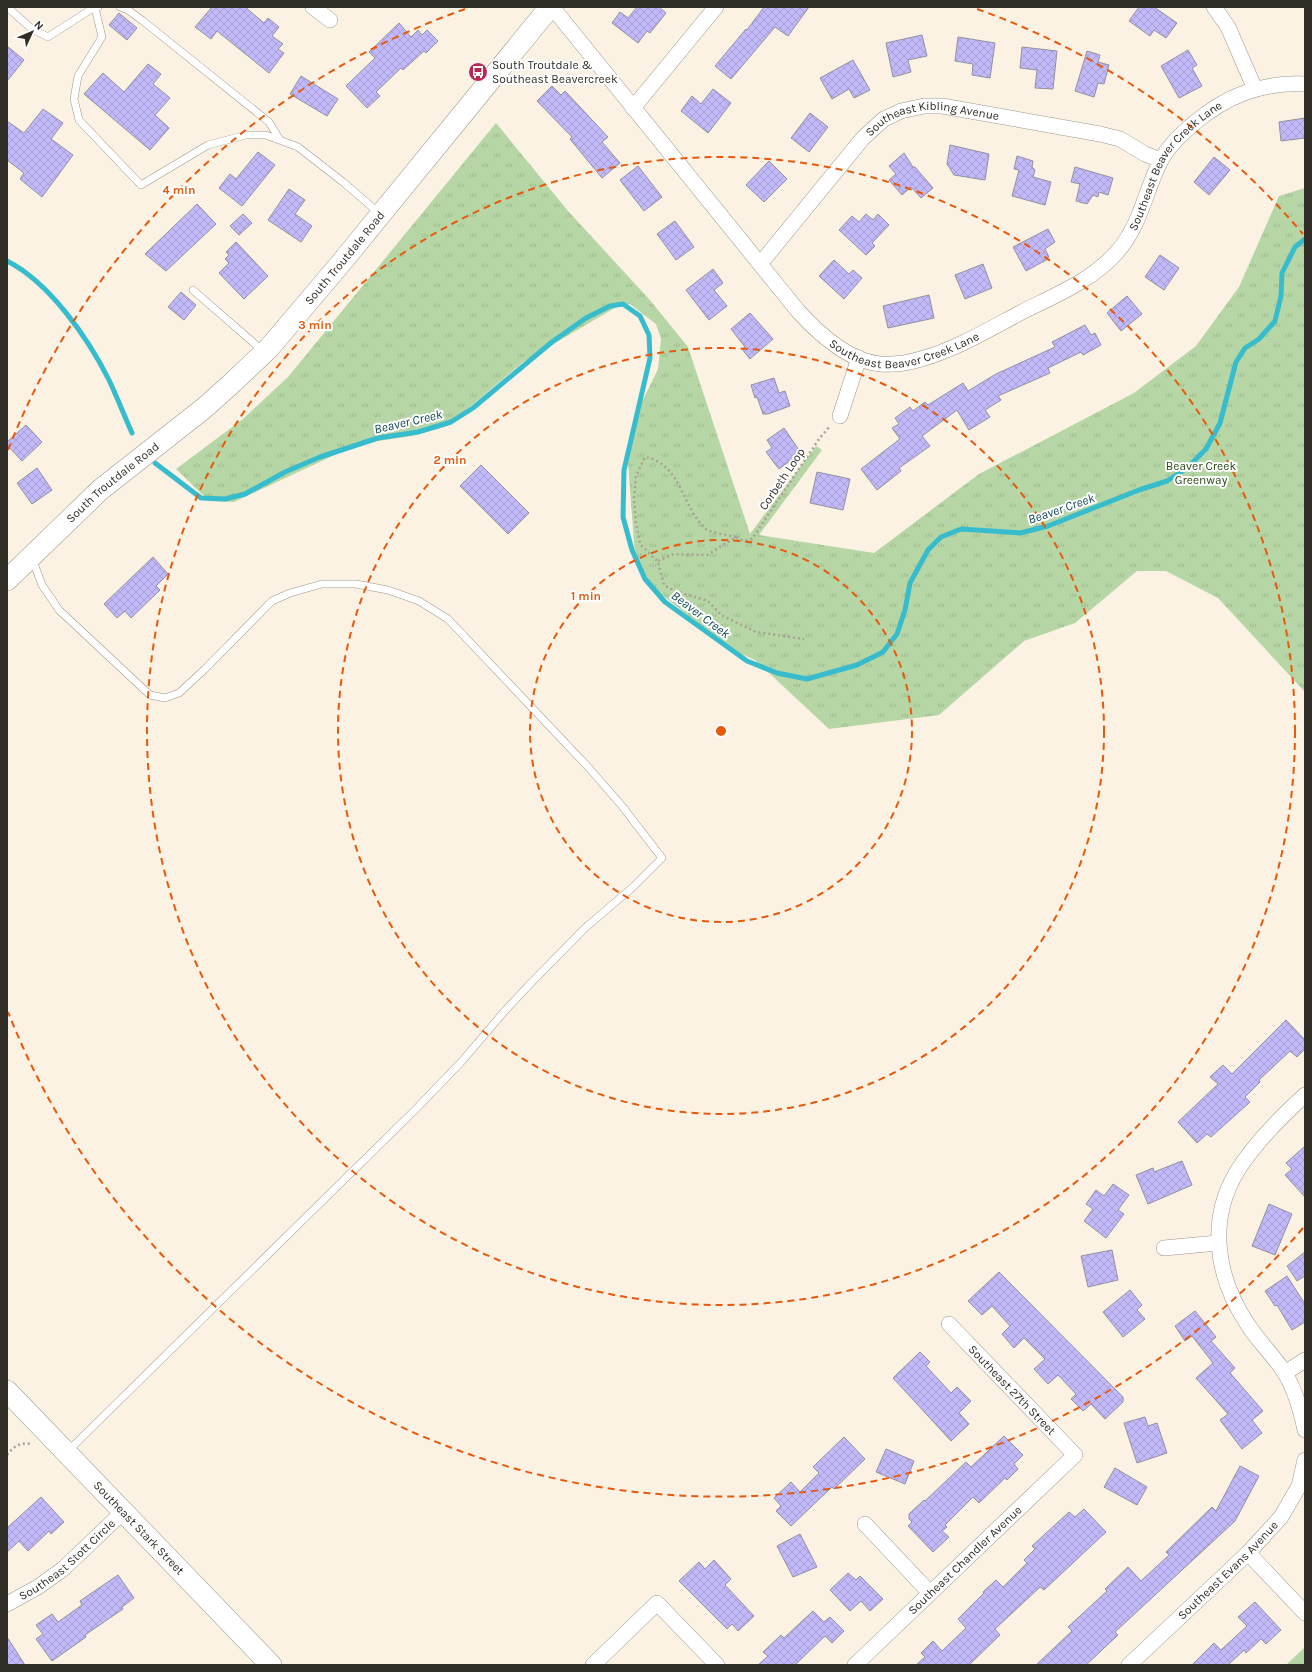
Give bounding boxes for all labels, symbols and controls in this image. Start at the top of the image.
north arrow [12,12,52,52]
text: N [31,18,46,33]
place label: South Troutdale & Southeast Beavercreek [492,58,618,86]
bus stop icon: South Troutdale & Southeast Beavercreek [467,61,489,83]
street label: Southeast Beaver Creek Lane [1126,98,1224,233]
street label: Southeast Kibling Avenue [863,99,1000,139]
text: 4 min [163,183,195,197]
street label: South Troutdale Road [302,208,388,308]
text: 3 min [298,318,332,332]
street label: Southeast Beaver Creek Lane [826,325,984,345]
text: Southeast Beaver Creek Lane [826,329,981,371]
water label: Beaver Creek [373,406,444,437]
street label: South Troutdale Road [63,439,162,526]
street label: Corbeth Loop [756,445,808,513]
text: 2 min [433,453,467,467]
park label: Beaver Creek Greenway [1166,459,1236,487]
water label: Beaver Creek [1026,490,1097,527]
water label: Beaver Creek [669,588,733,641]
text: 1 min [571,589,601,603]
centre of rings [714,724,728,738]
street label: Southeast 27th Street [965,1342,1059,1438]
street label: Southeast Stark Street [91,1478,187,1578]
street label: Southeast Chandler Avenue [905,1503,1024,1617]
street label: Southeast Stott Circle [17,1516,118,1603]
street label: Southeast Evans Avenue [1175,1518,1281,1622]

